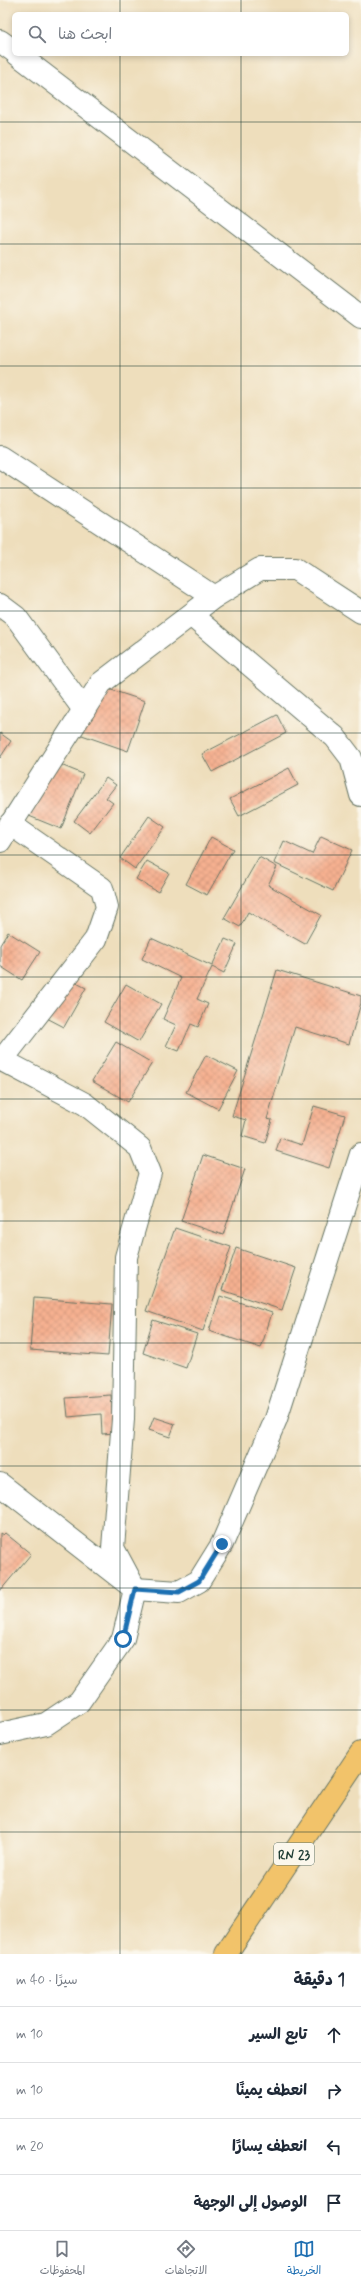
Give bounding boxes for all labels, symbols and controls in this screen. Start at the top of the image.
search box [12,12,349,56]
icon: search [26,23,48,45]
text: ابحث هنا [58,25,112,45]
route end [213,1535,231,1553]
route start [114,1630,132,1648]
road number: RN 23 [274,1843,314,1865]
text: 1 دقيقة [294,1969,345,1991]
text: سيرًا · 40 m [16,1972,78,1989]
icon: ahead [323,2024,345,2046]
text: تابع السير [249,2025,307,2045]
text: 10 m [16,2026,43,2043]
icon: right [323,2080,345,2102]
text: انعطف يمينًا [236,2081,307,2101]
text: 10 m [16,2082,43,2099]
icon: left [323,2136,345,2158]
text: انعطف يسارًا [232,2137,307,2157]
text: 20 m [16,2138,44,2155]
icon: arrive [323,2192,345,2214]
text: الوصول إلى الوجهة [193,2193,307,2213]
tab: المحفوظات [40,2238,85,2280]
tab: الاتجاهات [165,2238,207,2280]
tab: الخريطة [287,2238,321,2280]

